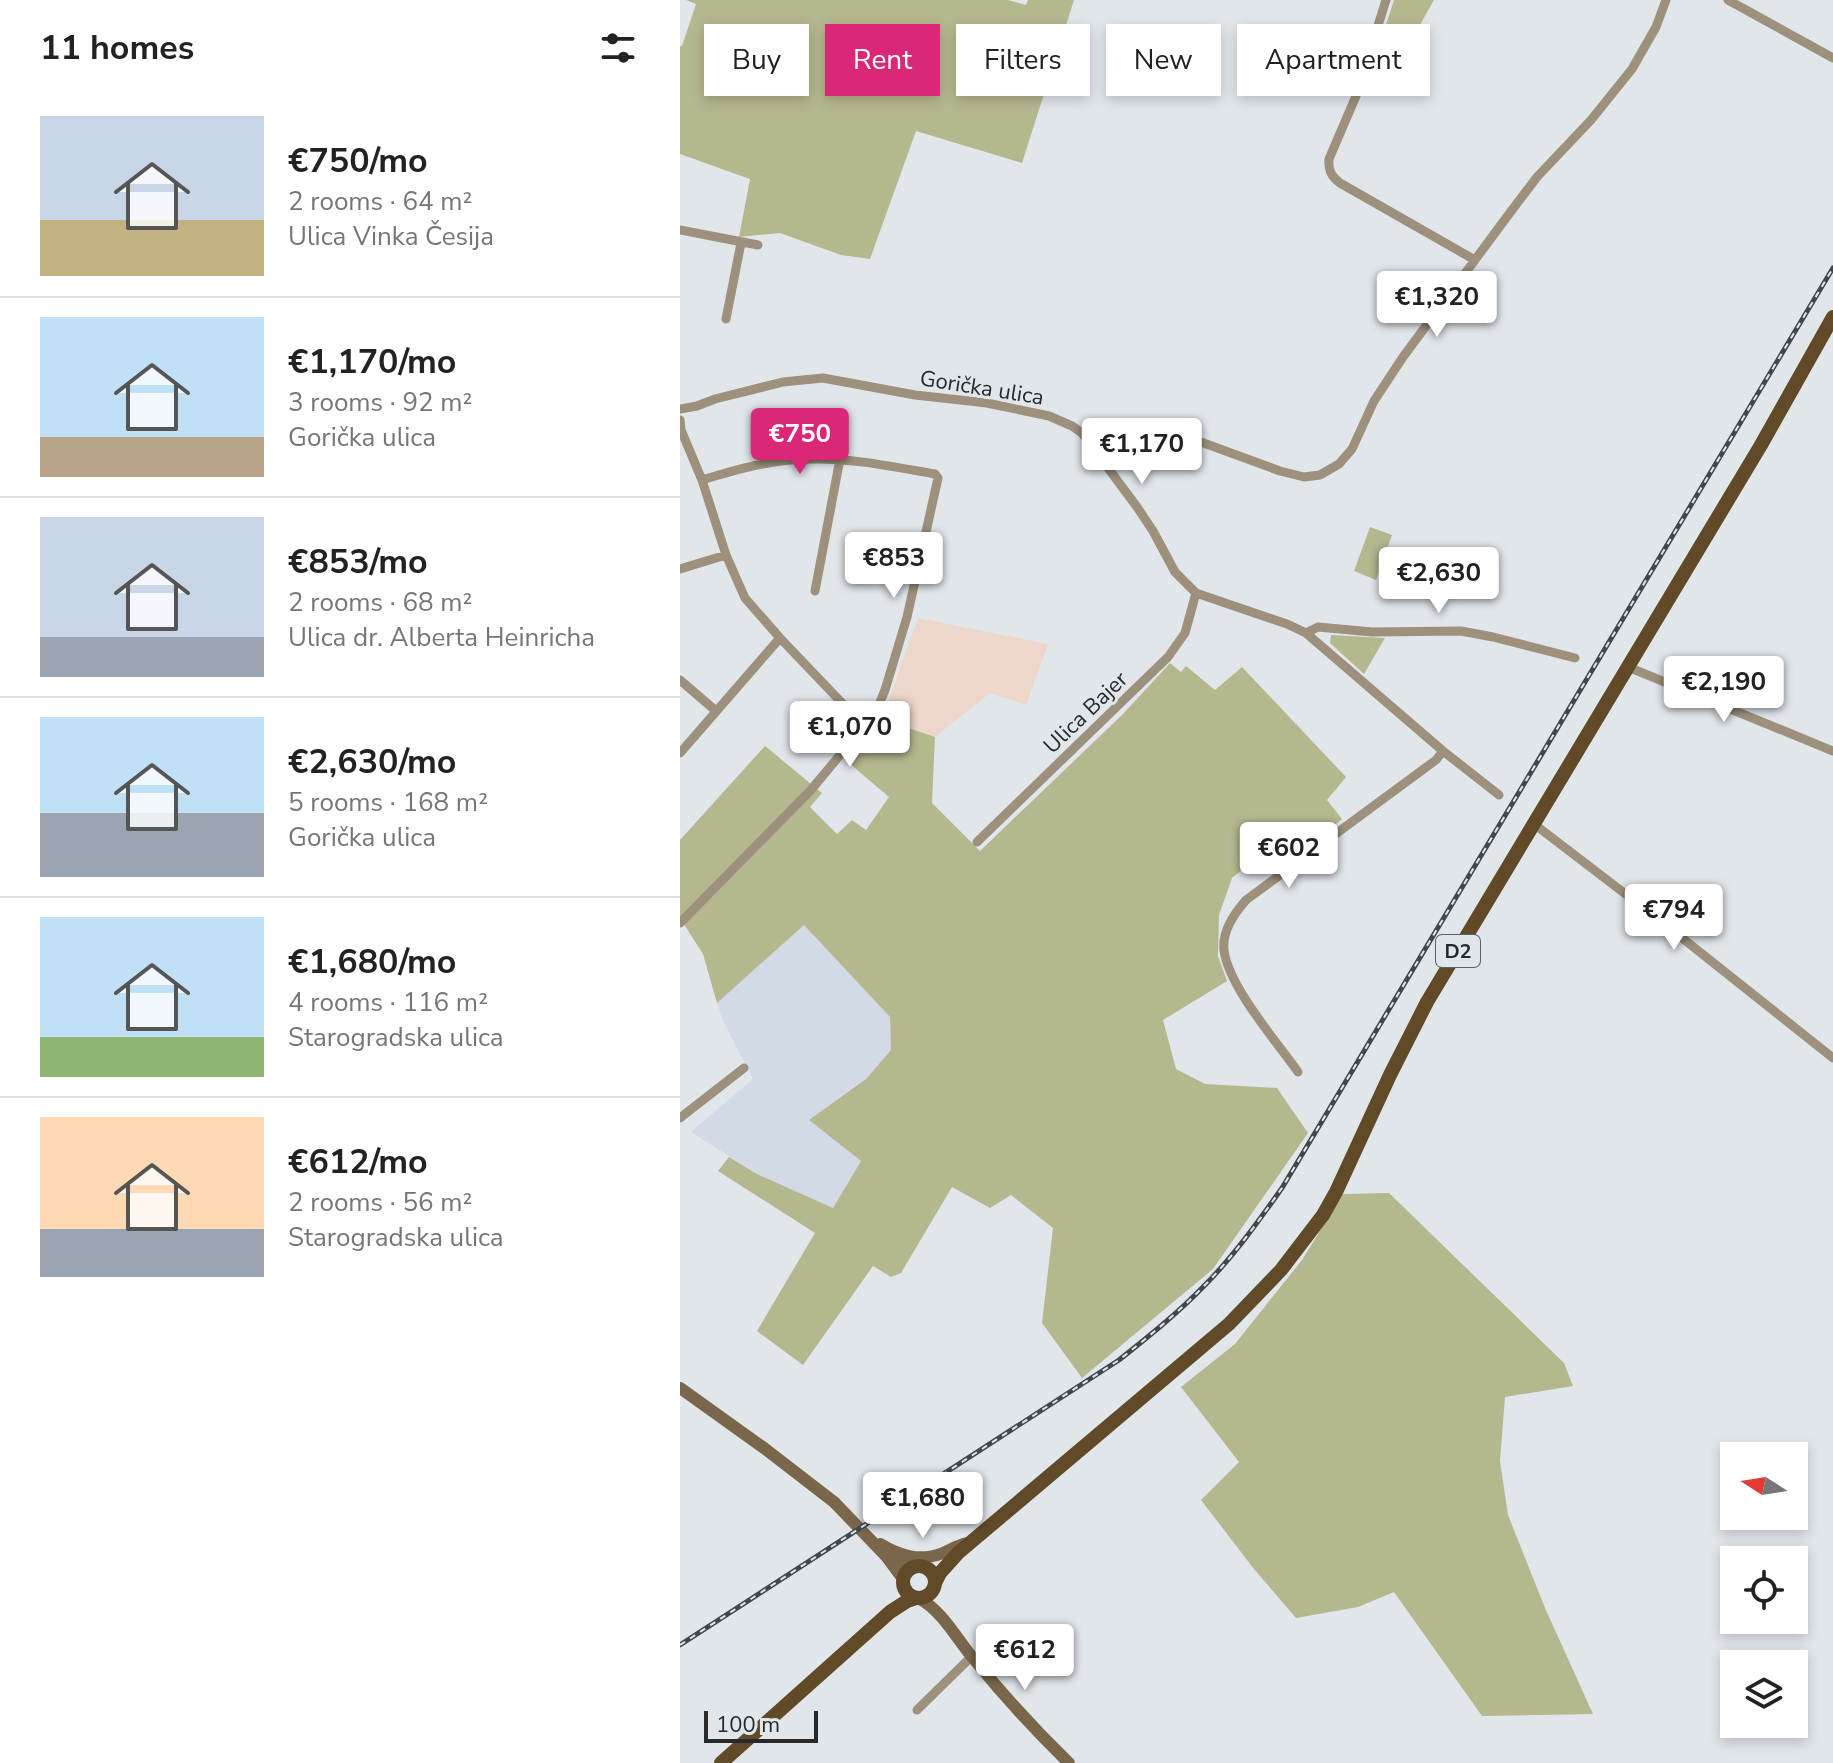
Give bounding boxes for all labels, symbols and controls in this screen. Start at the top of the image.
chip: Buy [704,24,809,96]
chip: Rent [825,24,940,96]
chip: Filters [956,24,1090,96]
chip: New [1106,24,1221,96]
chip: Apartment [1237,24,1430,96]
text: 11 homes [40,25,194,71]
icon: filters [596,26,640,70]
text: €750/mo [288,138,428,184]
icon: home [104,148,200,244]
text: 2 rooms · 64 m² [288,184,472,219]
text: Ulica Vinka Česija [288,219,494,254]
pin: €1,320 [1372,271,1502,339]
text: €1,320 [1395,279,1479,314]
text: €1,170/mo [288,339,456,385]
icon: home [104,349,200,445]
street label: Gorička ulica [918,363,1046,413]
text: 3 rooms · 92 m² [288,385,472,420]
pin: €750 [753,408,847,476]
text: €750 [769,416,831,451]
pin: €1,170 [1077,418,1207,486]
text: Gorička ulica [288,420,436,455]
text: €1,170 [1100,426,1184,461]
pin: €853 [847,532,941,600]
text: €853/mo [288,539,428,585]
text: €853 [863,540,925,575]
pin: €2,630 [1374,547,1504,615]
icon: home [104,549,200,645]
text: €2,630 [1397,555,1481,590]
text: 2 rooms · 68 m² [288,585,472,620]
text: Ulica dr. Alberta Heinricha [288,620,595,655]
pin: €2,190 [1659,656,1789,724]
text: €2,190 [1682,664,1766,699]
street label: Ulica Bajer [1037,665,1134,760]
pin: €1,070 [785,701,915,769]
text: €1,070 [808,709,892,744]
text: €2,630/mo [288,739,456,785]
icon: home [104,749,200,845]
text: 5 rooms · 168 m² [288,785,488,820]
text: Gorička ulica [288,820,436,855]
pin: €602 [1242,822,1336,890]
text: €602 [1258,830,1320,865]
pin: €794 [1627,884,1721,952]
text: €794 [1643,892,1705,927]
road number: D2 [1436,935,1480,967]
text: €1,680/mo [288,939,456,985]
icon: home [104,949,200,1045]
text: 4 rooms · 116 m² [288,985,488,1020]
text: Starogradska ulica [288,1020,504,1055]
text: €612/mo [288,1139,428,1185]
icon: home [104,1149,200,1245]
text: 2 rooms · 56 m² [288,1185,472,1220]
text: Starogradska ulica [288,1220,504,1255]
north arrow [1720,1442,1808,1530]
map controls [1720,1442,1808,1738]
pin: €1,680 [858,1472,988,1540]
text: €1,680 [881,1480,965,1515]
button: locate [1720,1546,1808,1634]
pin: €612 [978,1624,1072,1692]
text: €612 [994,1632,1056,1667]
button: layers [1720,1650,1808,1738]
scale bar [704,1707,818,1743]
text: 100 m [716,1710,780,1740]

